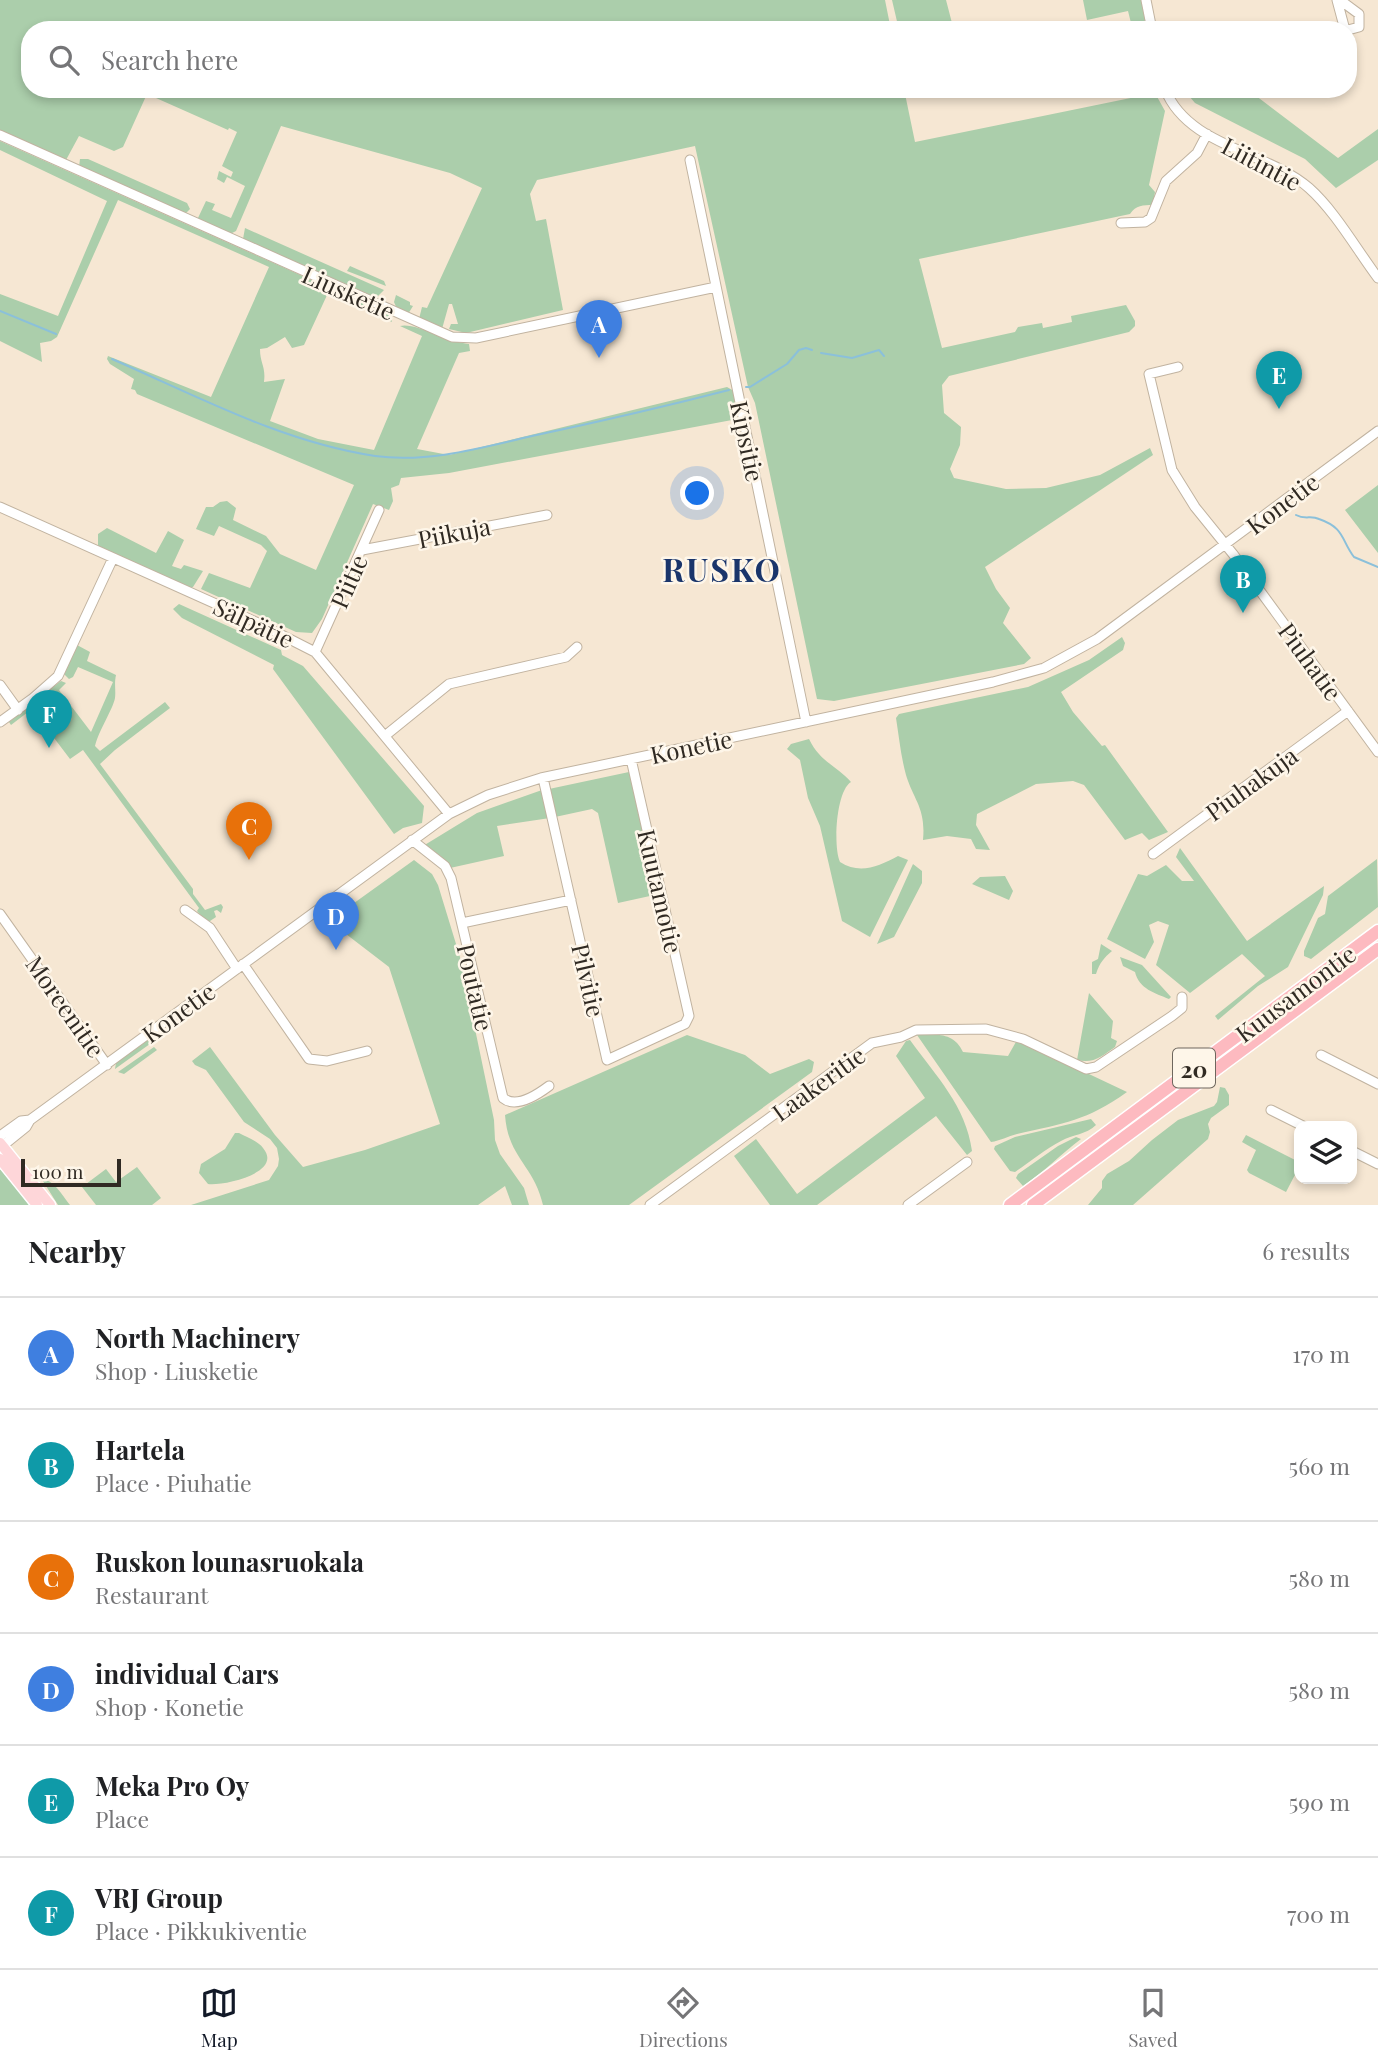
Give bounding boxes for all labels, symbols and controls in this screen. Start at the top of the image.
search box [21,21,1357,98]
icon: search [45,41,83,79]
text: Search here [101,42,238,77]
street label: Liitintie [1217,129,1307,197]
street label: Liusketie [298,257,400,327]
pin: A [576,300,622,358]
pin: E [1256,351,1302,409]
street label: Kipsitie [724,398,772,484]
street label: Konetie [1239,465,1325,541]
your location [680,476,714,510]
street label: Piikuja [415,509,493,555]
district label: RUSKO [662,547,782,590]
street label: Piitie [322,549,374,613]
pin: B [1220,555,1266,613]
street label: Sälpätie [209,589,299,655]
street label: Piuhatie [1272,616,1350,706]
pin: F [26,690,72,748]
street label: Konetie [647,722,735,770]
street label: Piuhakuja [1198,739,1304,827]
pin: C [226,802,272,860]
street label: Kuutamotie [631,826,691,956]
pin: D [313,892,359,950]
street label: Kuusamontie [1228,937,1362,1049]
street label: Poutatie [450,940,502,1034]
street label: Pilvitie [565,940,613,1020]
street label: Moreenitie [19,949,113,1063]
street label: Konetie [135,975,221,1049]
street label: Laakeritie [765,1038,871,1128]
road number: 20 [1173,1049,1215,1088]
map controls [1294,1121,1357,1184]
button: layers [1294,1121,1357,1184]
scale bar [21,1156,121,1188]
text: 100 m [32,1158,83,1184]
text: Nearby [28,1231,126,1271]
text: 6 results [1262,1235,1350,1266]
text: North Machinery [95,1320,300,1355]
text: A [43,1338,59,1369]
text: 170 m [1292,1338,1350,1369]
text: Shop · Liusketie [95,1355,259,1386]
text: Hartela [95,1432,185,1467]
text: B [43,1450,59,1481]
text: 560 m [1289,1450,1350,1481]
text: Place · Piuhatie [95,1467,252,1498]
text: Ruskon lounasruokala [95,1544,364,1579]
text: C [43,1562,59,1593]
text: 580 m [1289,1562,1350,1593]
text: Restaurant [95,1579,208,1610]
text: individual Cars [95,1656,279,1691]
text: D [42,1674,60,1705]
text: 580 m [1289,1674,1350,1705]
text: Shop · Konetie [95,1691,244,1722]
text: Meka Pro Oy [95,1768,249,1803]
text: E [44,1786,58,1817]
text: 590 m [1289,1786,1350,1817]
text: Place [95,1803,149,1834]
text: VRJ Group [95,1880,223,1915]
text: F [44,1898,58,1929]
text: 700 m [1287,1898,1350,1929]
text: Place · Pikkukiventie [95,1915,307,1946]
tab: Map [200,1984,238,2052]
tab: Directions [639,1984,728,2052]
tab: Saved [1128,1984,1178,2052]

